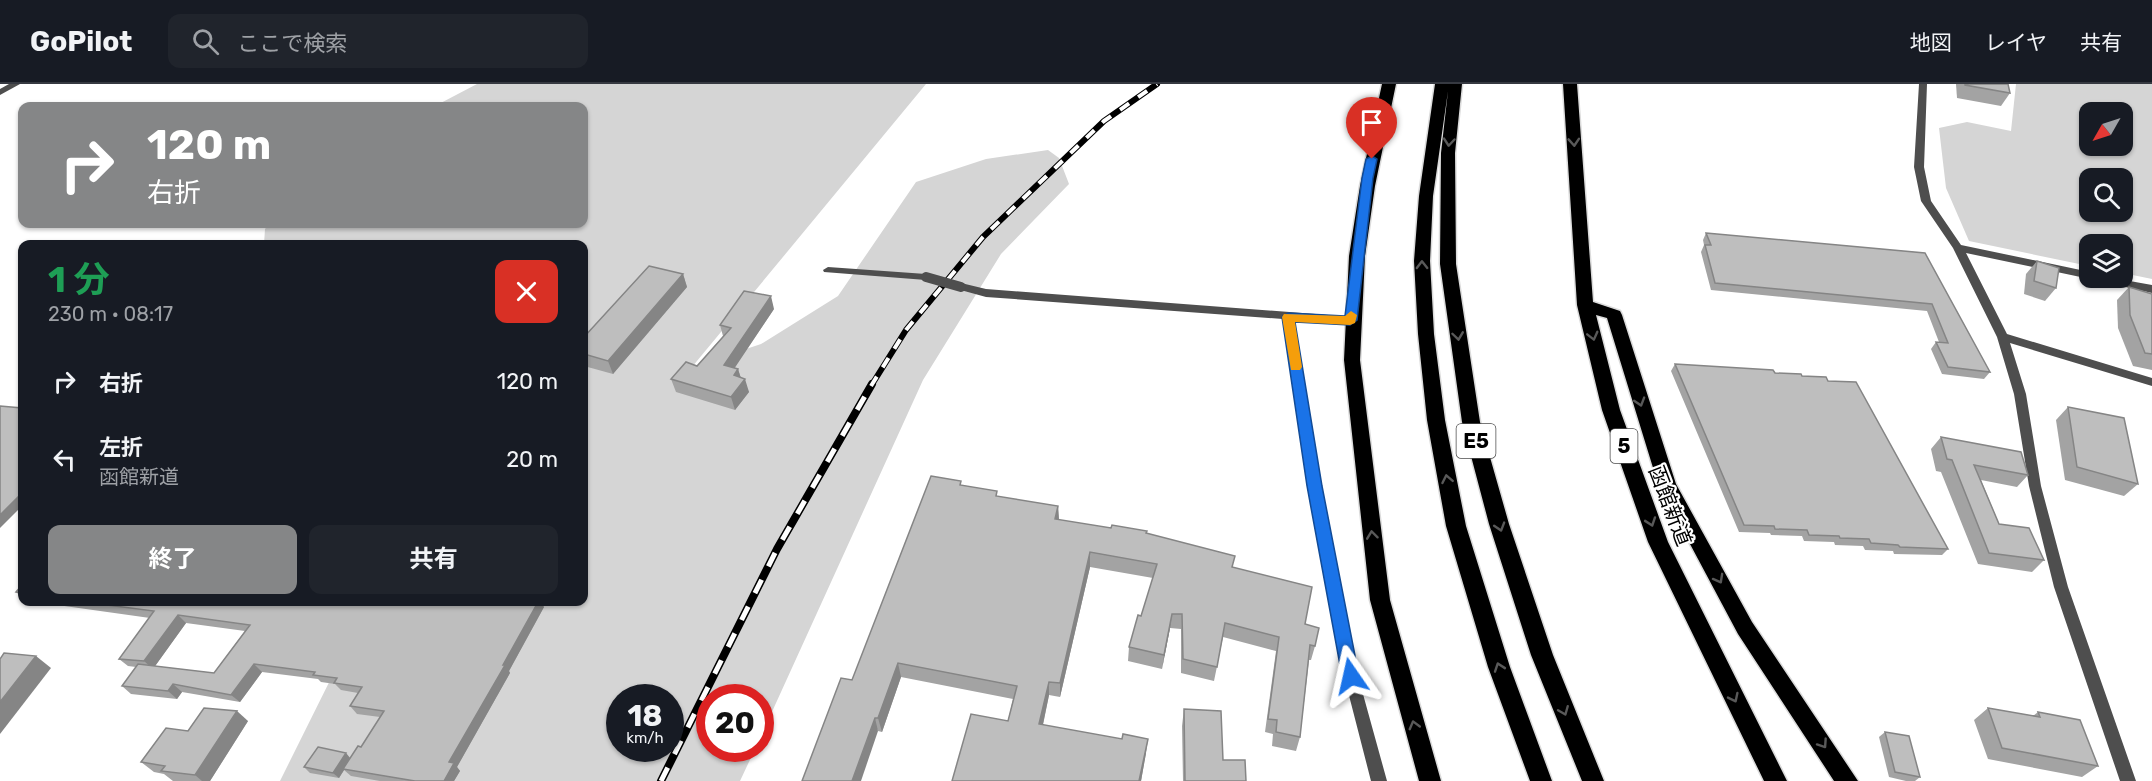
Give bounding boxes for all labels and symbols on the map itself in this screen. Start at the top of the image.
pin [1346,97,1397,159]
north arrow [2079,102,2133,156]
one-way arrow [1443,138,1456,147]
one-way arrow [1567,138,1580,147]
one-way arrow [1416,261,1429,270]
one-way arrow [1585,331,1598,341]
one-way arrow [1452,332,1464,341]
one-way arrow [1633,396,1645,407]
road number: E5 [1456,424,1496,458]
road number: 5 [1610,429,1638,463]
street label: 函館新道 [1644,462,1697,550]
one-way arrow [1441,475,1454,485]
one-way arrow [1643,516,1656,527]
one-way arrow [1493,521,1505,531]
one-way arrow [1366,530,1379,539]
one-way arrow [1712,573,1723,584]
position arrow [1319,644,1383,708]
one-way arrow [1494,662,1507,673]
speed limit sign: 20 [696,684,774,762]
one-way arrow [1727,692,1739,703]
one-way arrow [1557,704,1569,715]
one-way arrow [1409,720,1421,730]
one-way arrow [1815,738,1826,749]

